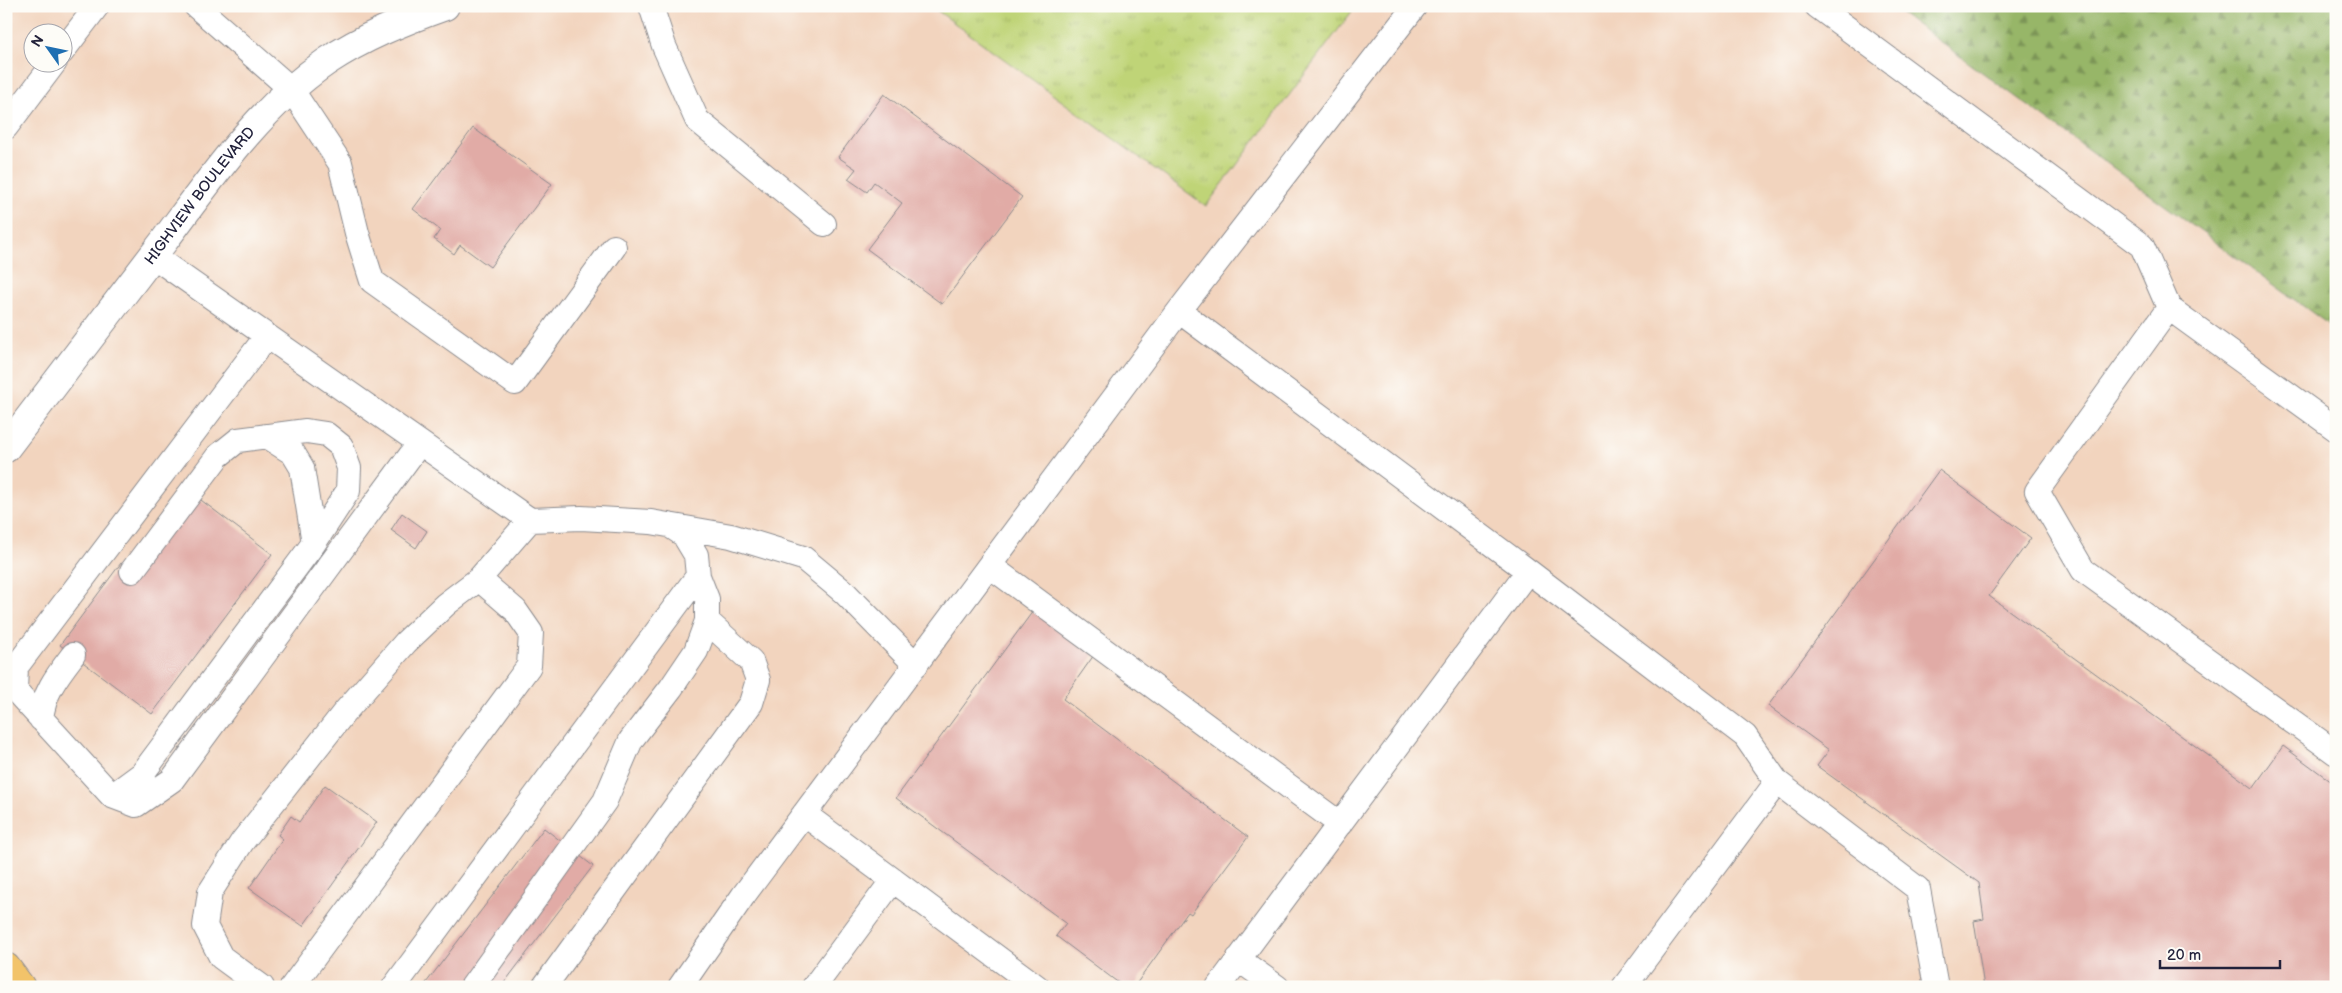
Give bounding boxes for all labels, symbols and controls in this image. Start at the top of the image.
north arrow [22,22,72,72]
text: N [28,32,48,50]
street label: HIGHVIEW BOULEVARD [140,123,259,268]
scale bar [2160,938,2280,970]
text: 20 m [2167,946,2201,965]

